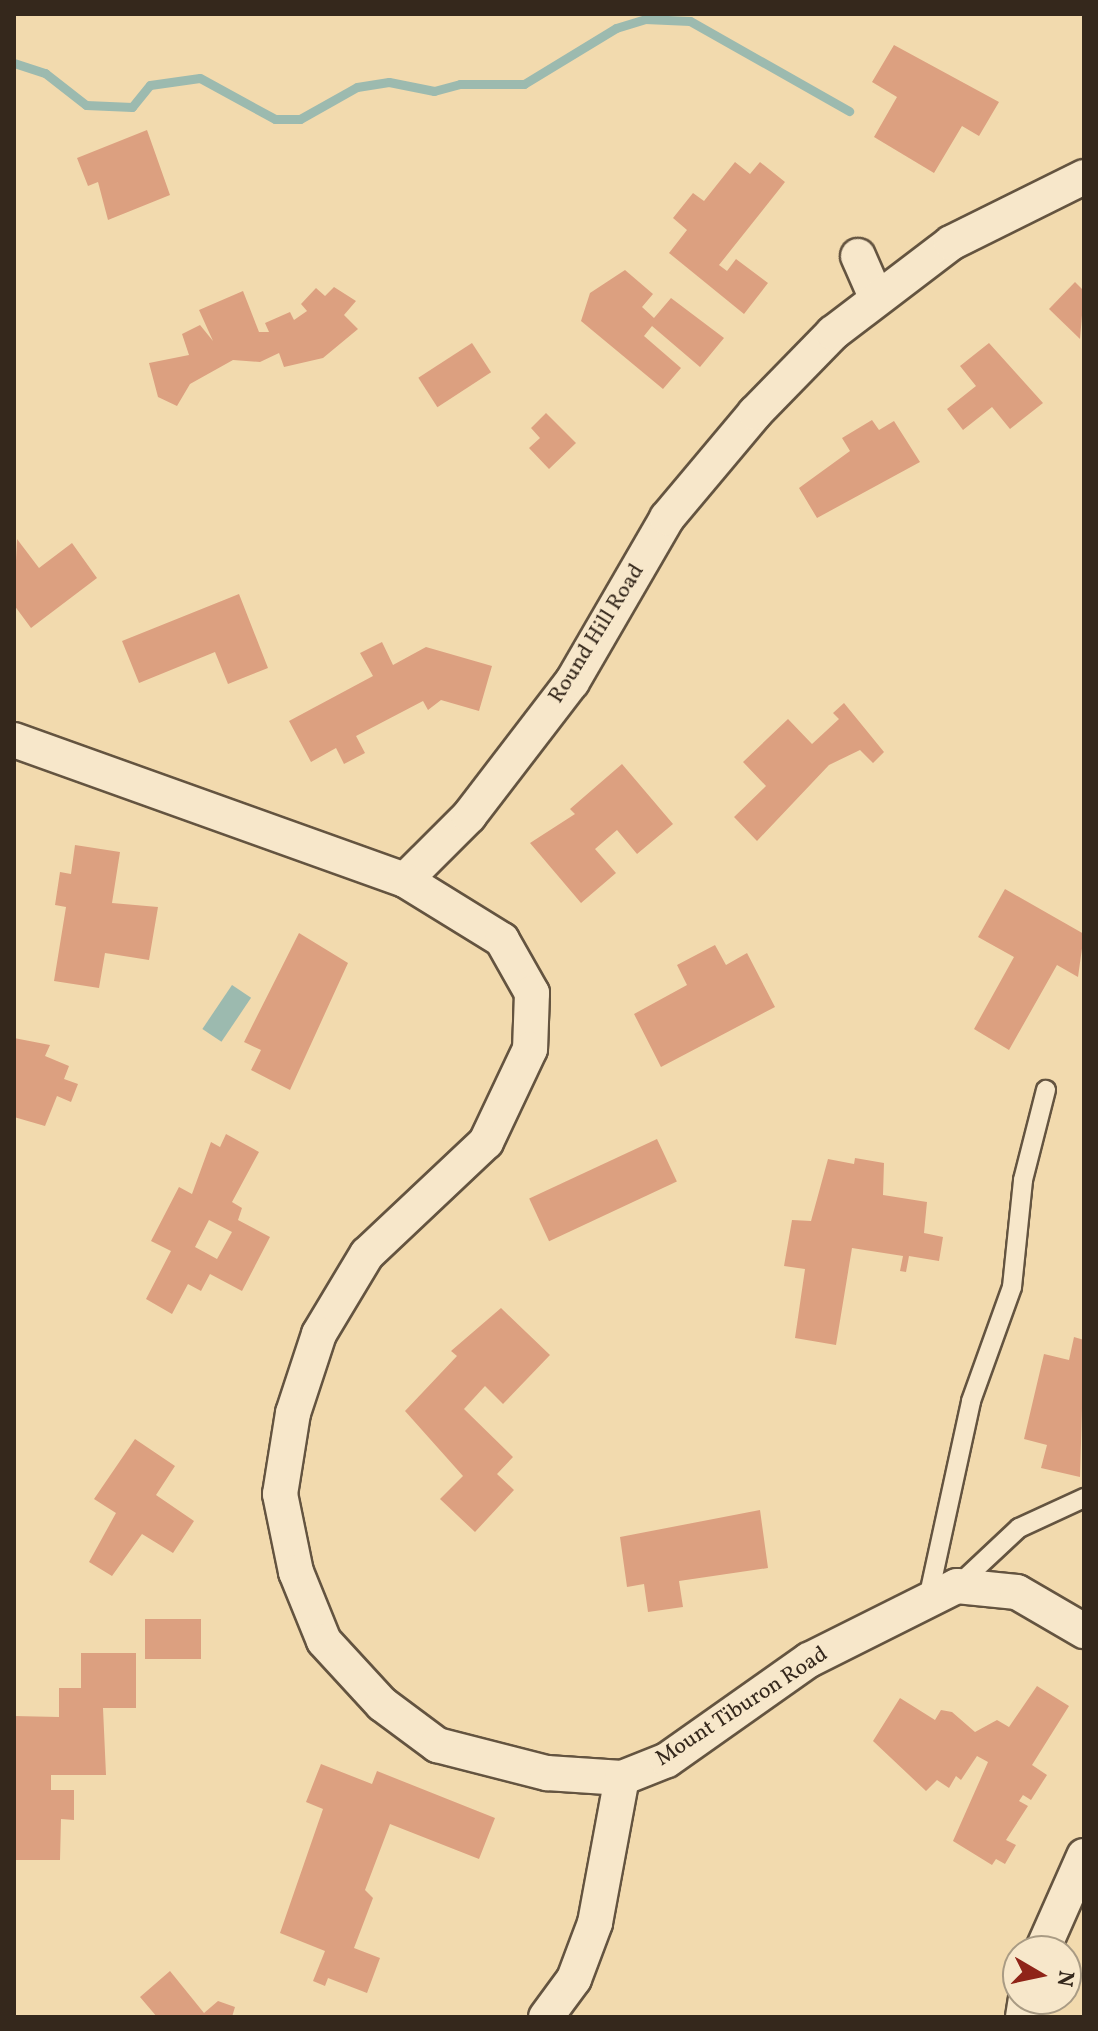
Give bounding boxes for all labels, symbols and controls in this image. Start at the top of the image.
street label: Round Hill Road [544,560,650,708]
street label: Mount Tiburon Road [651,1641,833,1773]
north arrow [1002,1935,1082,2015]
text: N [1048,1968,1081,1989]

